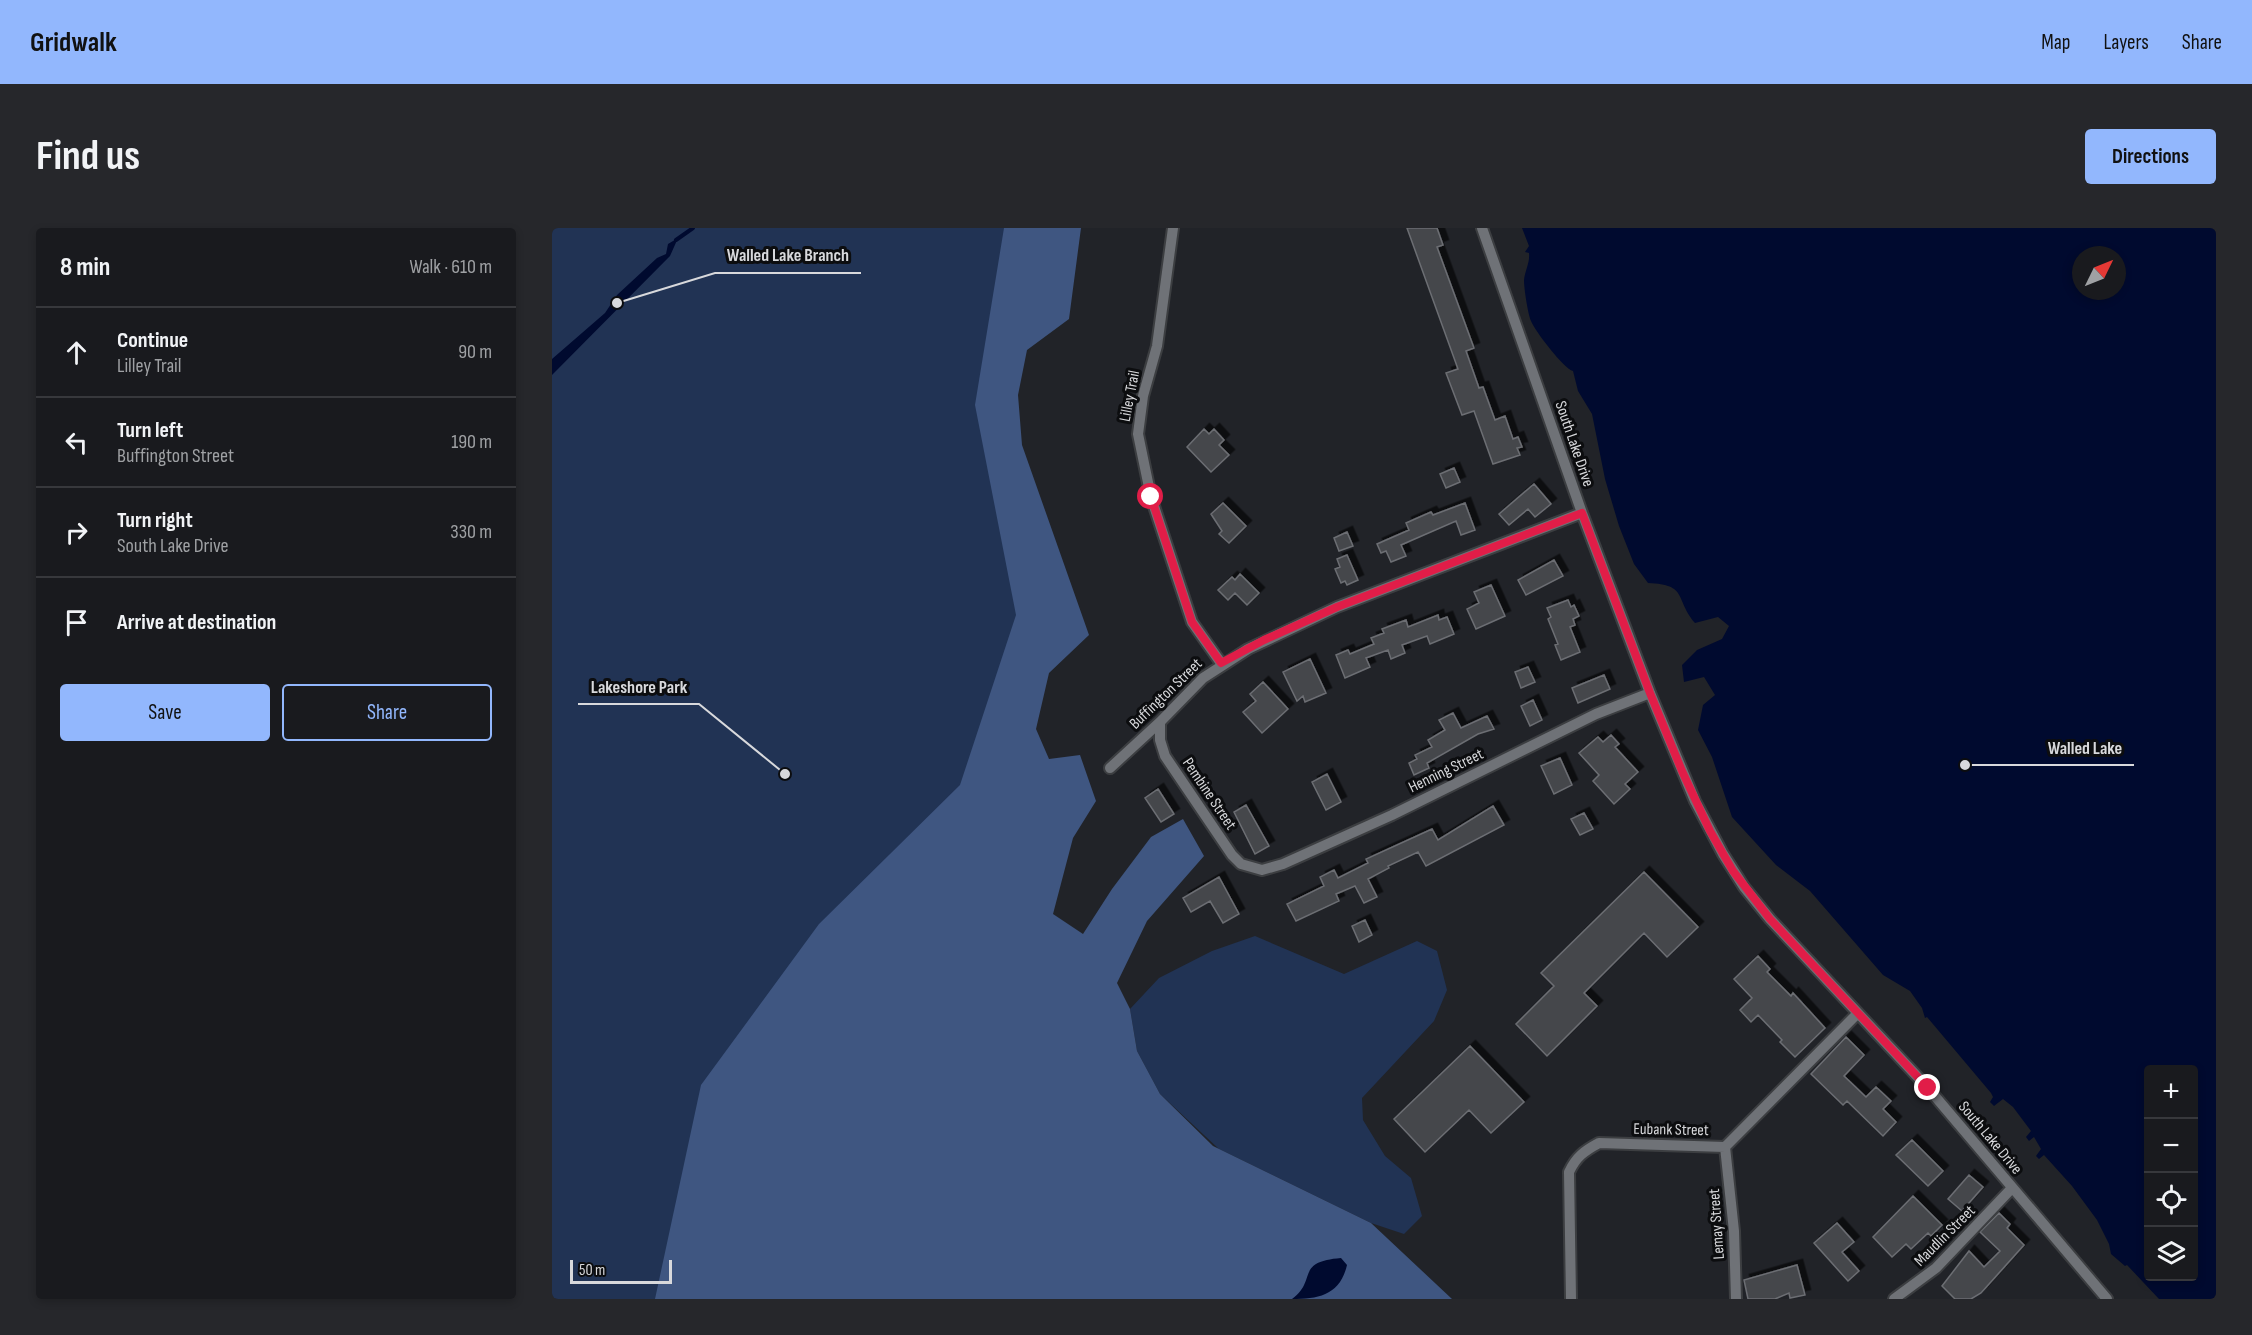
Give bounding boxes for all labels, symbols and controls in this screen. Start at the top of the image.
text: Gridwalk [30,26,117,59]
text: Map [2041,30,2070,55]
text: Layers [2103,30,2149,55]
text: Share [2182,30,2222,55]
button: Directions [2085,129,2216,184]
text: Find us [36,131,140,182]
callout: Walled Lake Branch [715,237,861,273]
text: Walled Lake Branch [727,245,849,266]
north arrow [2072,246,2126,300]
text: 8 min [60,252,110,283]
text: Walk · 610 m [409,255,492,279]
text: Continue [117,327,188,354]
icon: ahead [60,336,93,369]
text: 90 m [458,340,492,364]
text: Lilley Trail [117,354,182,378]
street label: Lilley Trail [1116,369,1144,423]
street label: South Lake Drive [1550,399,1598,489]
text: Turn left [117,417,183,444]
icon: left [60,426,93,459]
text: 190 m [451,430,492,454]
text: Buffington Street [117,444,234,468]
route start [1137,483,1163,509]
text: Turn right [117,507,193,534]
icon: right [60,516,93,549]
text: 330 m [450,520,492,544]
text: South Lake Drive [117,534,229,558]
icon: arrive [60,606,93,639]
text: Arrive at destination [117,609,276,636]
street label: Buffington Street [1126,655,1206,733]
callout: Lakeshore Park [578,668,699,704]
text: Lakeshore Park [591,677,688,698]
button: Save [60,684,270,741]
button: Share [282,684,492,741]
callout: Walled Lake [2036,729,2134,765]
text: Walled Lake [2048,738,2122,759]
street label: Henning Street [1406,745,1487,797]
street label: Pembine Street [1178,754,1240,834]
map controls [2144,1065,2198,1281]
button: + [2144,1065,2198,1119]
route end [1914,1074,1940,1100]
street label: South Lake Drive [1954,1098,2026,1178]
button: − [2144,1119,2198,1173]
street label: Eubank Street [1633,1120,1709,1140]
button: locate [2144,1173,2198,1227]
street label: Lemay Street [1705,1188,1729,1260]
street label: Maudlin Street [1911,1201,1980,1270]
button: layers [2144,1227,2198,1281]
scale bar [570,1257,672,1284]
text: 50 m [579,1261,605,1280]

